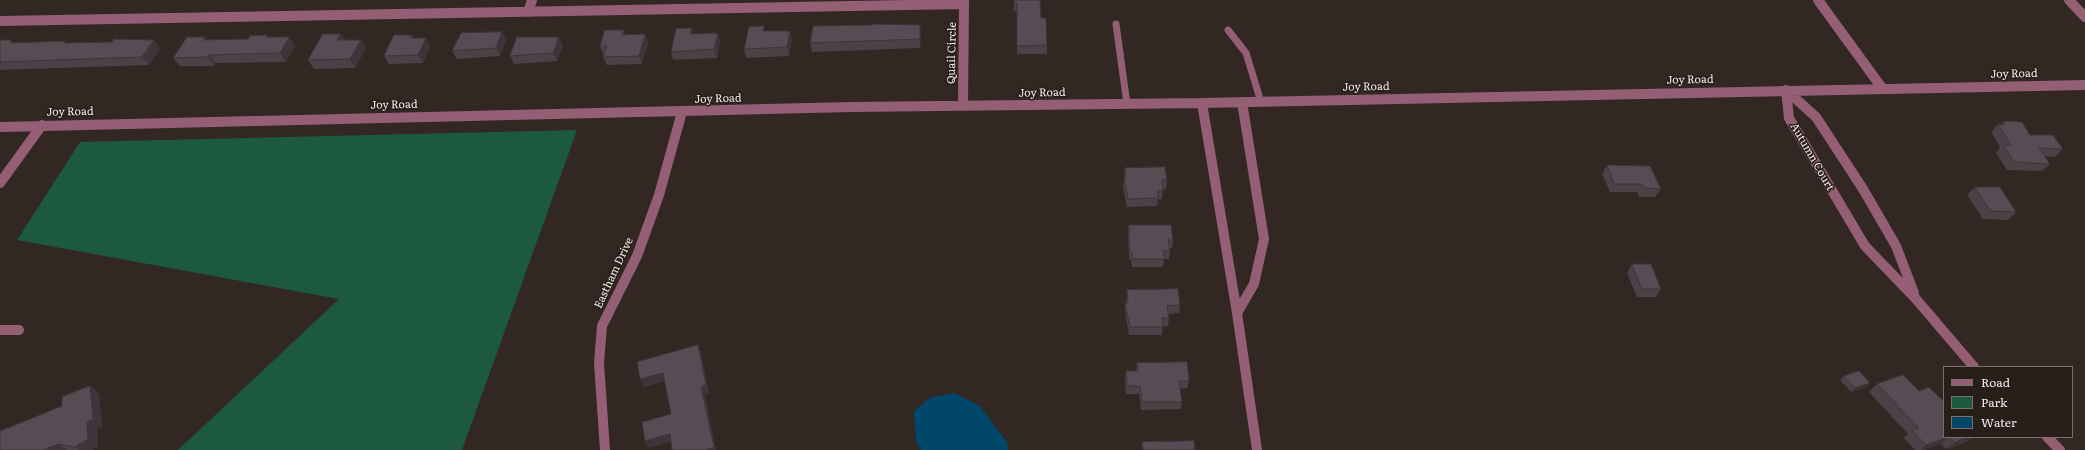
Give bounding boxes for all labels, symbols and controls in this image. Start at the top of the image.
street label: Quail Circle [945,22,959,84]
street label: Joy Road [1990,67,2038,81]
street label: Joy Road [1666,73,1714,87]
street label: Joy Road [1342,80,1390,94]
street label: Joy Road [1018,86,1066,100]
street label: Joy Road [694,92,742,106]
street label: Joy Road [370,98,418,112]
street label: Joy Road [46,105,94,119]
street label: Autumn Court [1787,121,1837,193]
street label: Eastham Drive [592,235,636,311]
legend [1943,366,2073,438]
text: Road [1981,373,2010,391]
text: Park [1981,393,2007,411]
text: Water [1981,413,2017,431]

